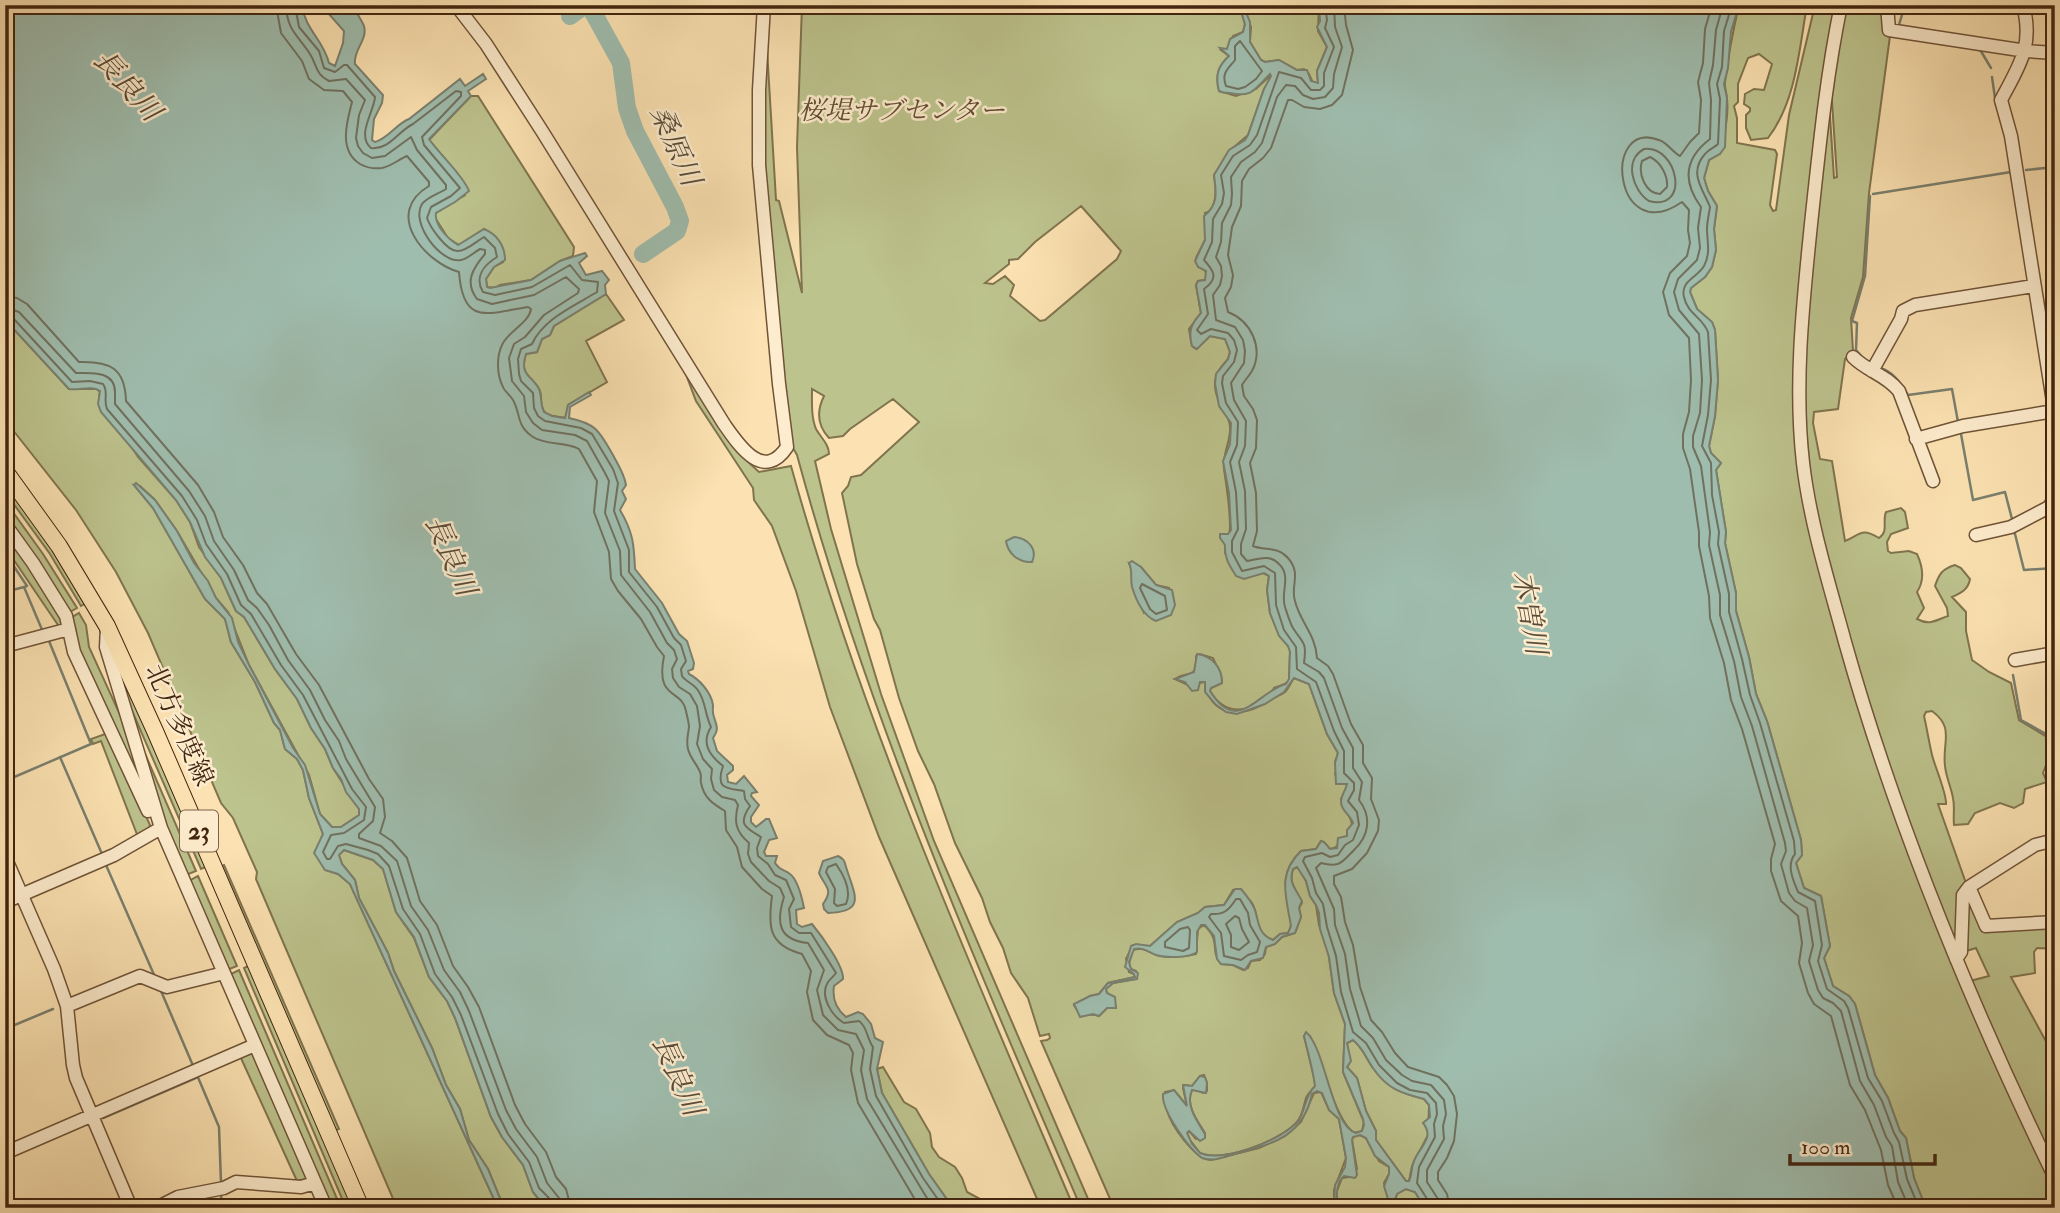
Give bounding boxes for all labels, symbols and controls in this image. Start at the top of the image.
water label: 長良川 [86,43,170,131]
park label: 桜堤サブセンター [799,95,1005,127]
water label: 桑原川 [642,101,709,194]
water label: 長良川 [417,511,484,604]
water label: 木曽川 [1504,569,1554,660]
street label: 北方多度線 [138,659,220,791]
road number: 23 [180,810,218,852]
water label: 長良川 [644,1031,711,1124]
scale bar [1790,1122,1936,1166]
text: 100 m [1801,1134,1851,1161]

